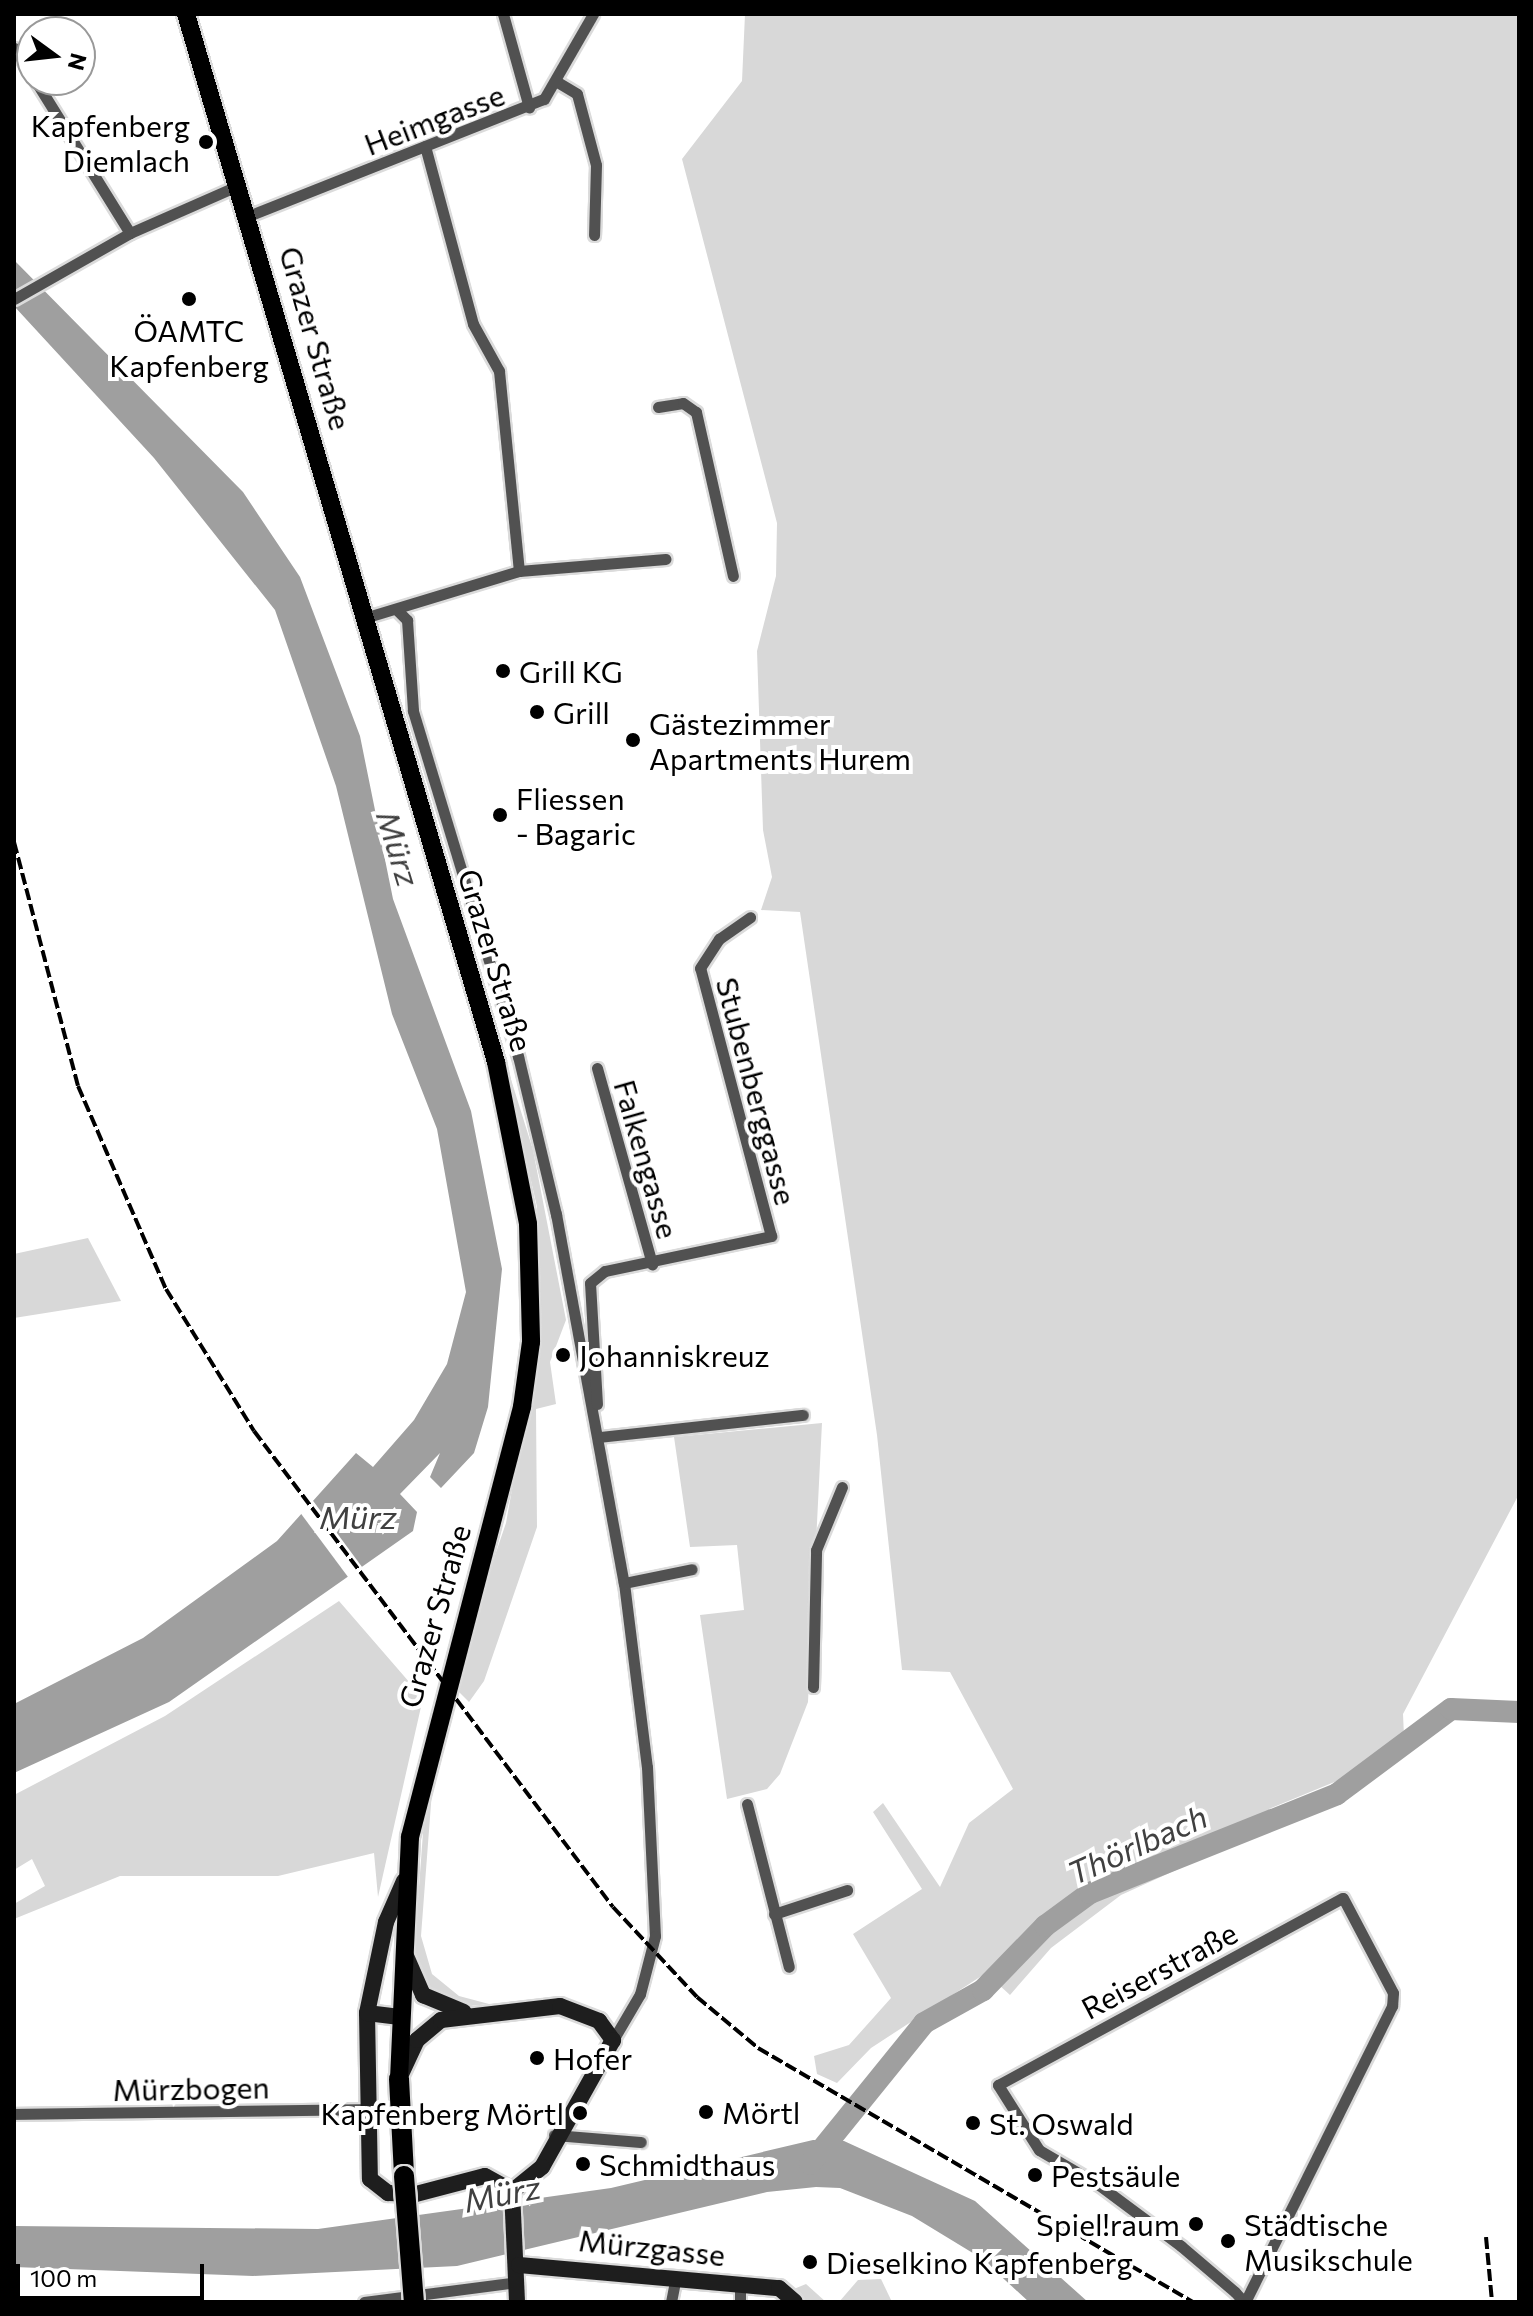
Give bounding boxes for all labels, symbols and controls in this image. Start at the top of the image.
north arrow [16,16,96,96]
text: N [63,50,93,73]
street label: Heimgasse [359,76,509,162]
place label: Kapfenberg Diemlach [31,107,190,178]
marker: Kapfenberg Diemlach [197,133,215,151]
street label: Grazer Straße [273,242,359,434]
marker: ÖAMTC Kapfenberg [180,290,198,308]
place label: ÖAMTC Kapfenberg [109,312,269,382]
place label: Grill KG [519,653,623,689]
marker: Grill KG [494,662,512,680]
place label: Grill [553,694,610,730]
marker: Grill [528,703,546,721]
place label: Gästezimmer Apartments Hurem [649,705,911,776]
marker: Gästezimmer Apartments Hurem [624,731,642,749]
place label: Fliessen - Bagaric [516,780,636,850]
water label: Mürz [369,806,429,890]
marker: Fliessen - Bagaric [491,806,509,824]
street label: Grazer Straße [451,864,541,1056]
street label: Stubenberggasse [709,973,805,1209]
street label: Falkengasse [607,1076,687,1242]
place label: Johanniskreuz [579,1337,769,1373]
marker: Johanniskreuz [554,1346,572,1364]
water label: Mürz [319,1497,397,1535]
street label: Grazer Straße [391,1520,477,1712]
water label: Thörlbach [1061,1796,1213,1892]
street label: Reiserstraße [1075,1914,1243,2026]
place label: Hofer [553,2040,632,2076]
marker: Hofer [528,2049,546,2067]
street label: Mürzbogen [112,2069,270,2107]
place label: Mörtl [722,2094,800,2130]
place label: Kapfenberg Mörtl [320,2095,564,2131]
marker: Mörtl [697,2103,715,2121]
marker: Kapfenberg Mörtl [571,2104,589,2122]
place label: St. Oswald [989,2105,1134,2141]
marker: St. Oswald [964,2114,982,2132]
place label: Schmidthaus [599,2146,775,2182]
marker: Schmidthaus [574,2155,592,2173]
place label: Pestsäule [1051,2157,1180,2193]
marker: Pestsäule [1026,2166,1044,2184]
water label: Mürz [460,2167,544,2219]
place label: Spiel!raum [1036,2206,1180,2242]
place label: Städtische Musikschule [1244,2206,1413,2276]
marker: Spiel!raum [1187,2215,1205,2233]
street label: Mürzgasse [577,2221,727,2273]
marker: Städtische Musikschule [1219,2232,1237,2250]
place label: Dieselkino Kapfenberg [826,2244,1133,2280]
scale bar [20,2248,208,2298]
marker: Dieselkino Kapfenberg [801,2253,819,2271]
text: 100 m [30,2263,97,2292]

